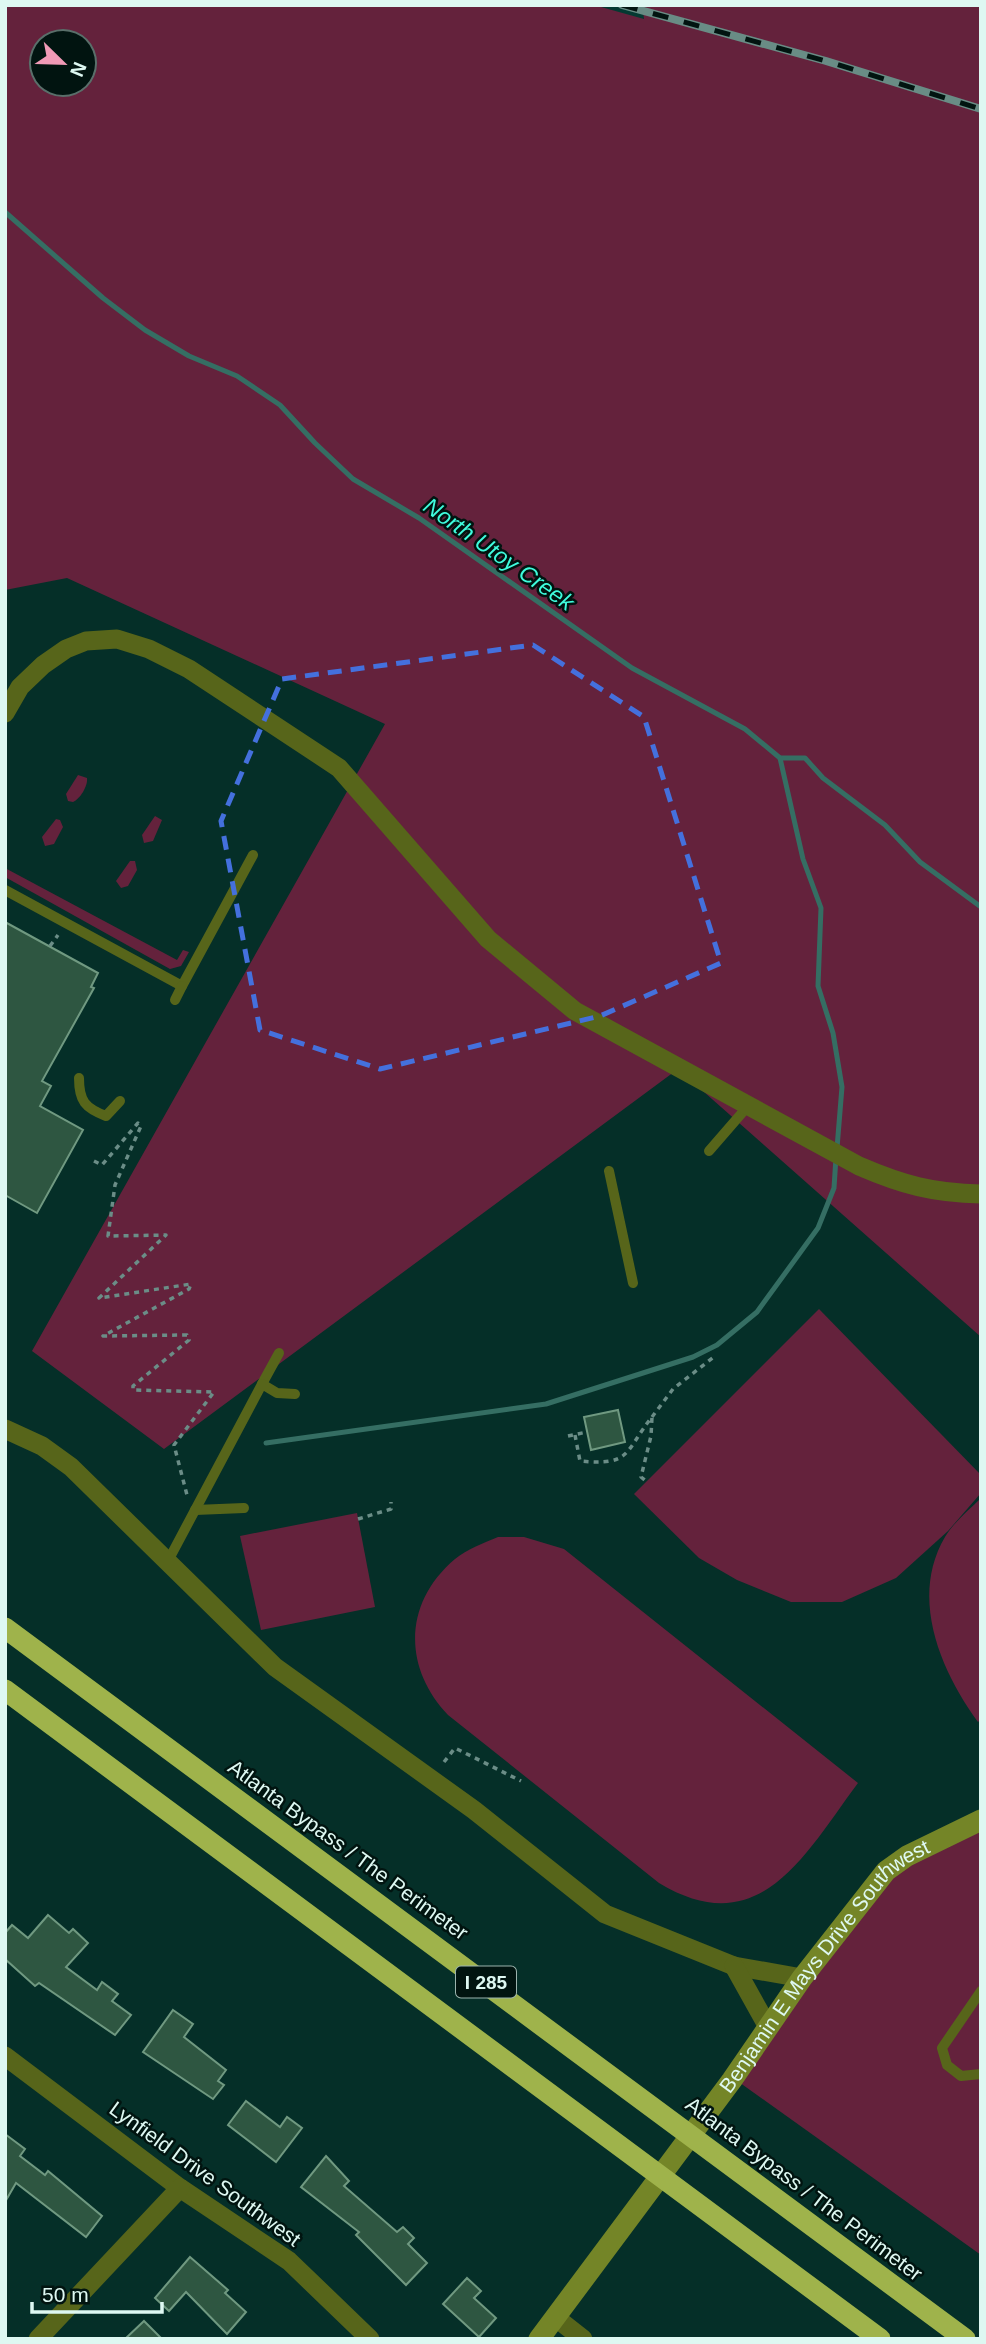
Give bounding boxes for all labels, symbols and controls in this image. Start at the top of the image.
north arrow [28,28,98,98]
text: N [66,59,91,80]
water label: North Utoy Creek [419,492,580,616]
street label: Atlanta Bypass / The Perimeter [224,1755,472,1944]
street label: Benjamin E Mays Drive Southwest [715,1835,933,2097]
road number: I 285 [456,1966,516,1998]
street label: Atlanta Bypass / The Perimeter [681,2092,927,2285]
street label: Lynfield Drive Southwest [105,2097,305,2251]
scale bar [32,2270,161,2314]
text: 50 m [42,2283,89,2306]

